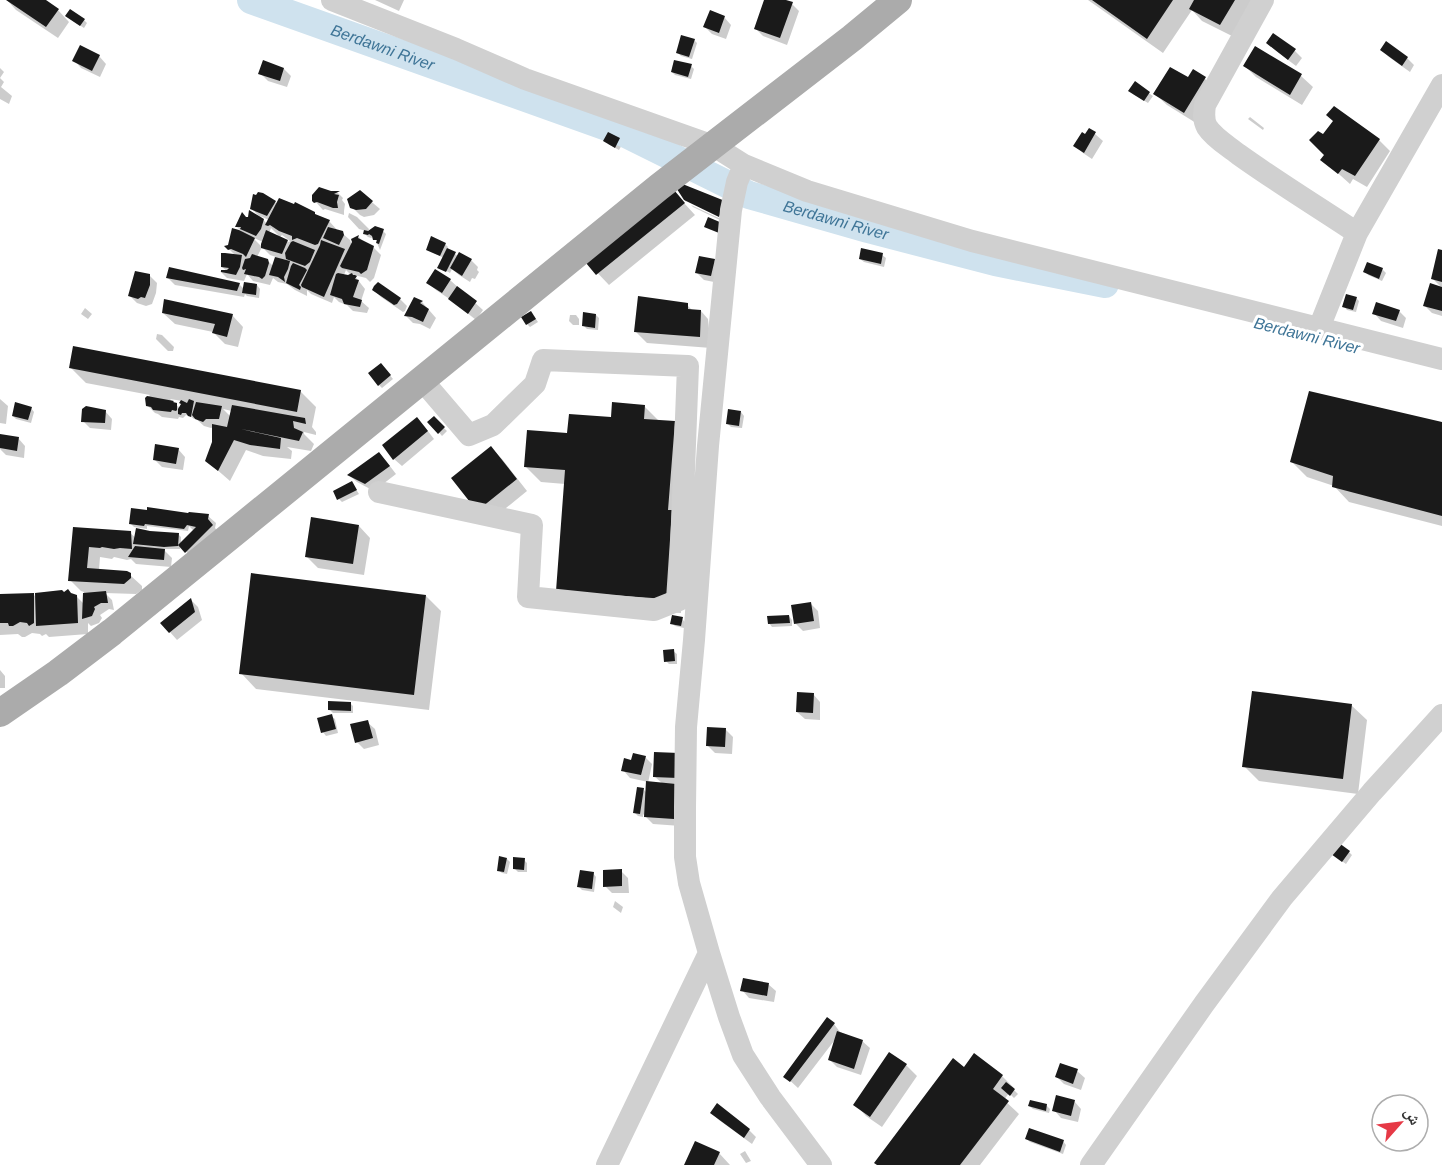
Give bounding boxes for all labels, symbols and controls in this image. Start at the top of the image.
water label: Berdawni River [329,21,437,74]
water label: Berdawni River [781,197,891,243]
water label: Berdawni River [1252,314,1362,357]
north arrow [1370,1093,1430,1153]
text: ش [1400,1105,1424,1128]

